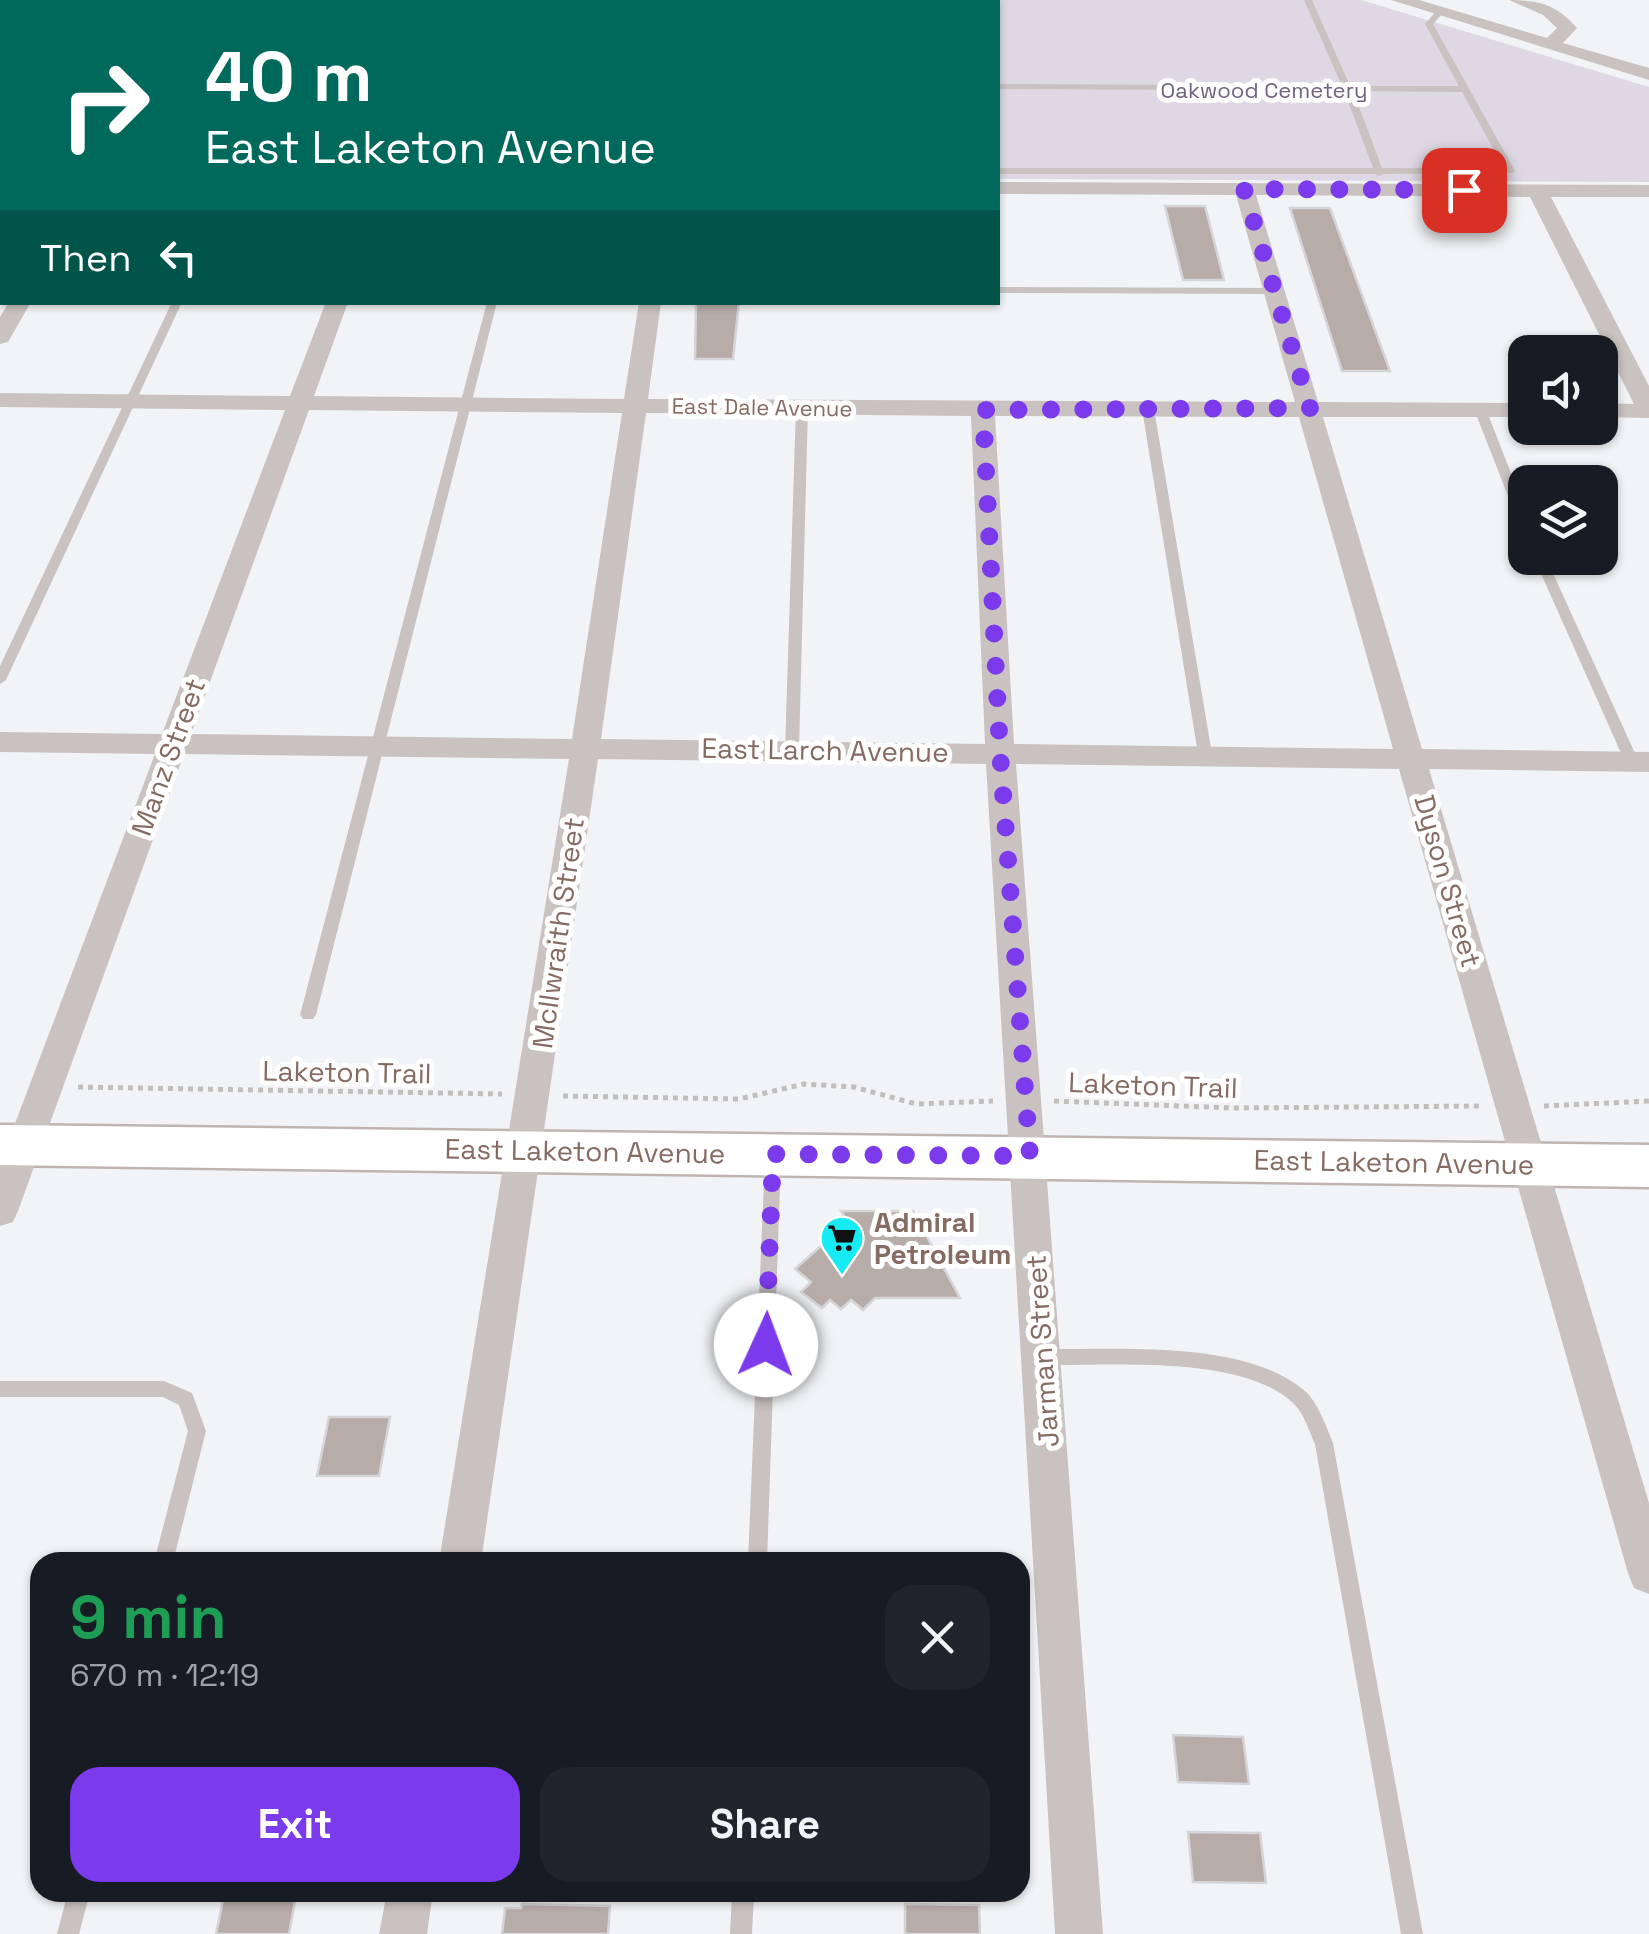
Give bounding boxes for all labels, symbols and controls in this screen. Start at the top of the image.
text: 40 m [205,32,372,121]
icon: right [40,40,170,170]
park label: Oakwood Cemetery [1161,76,1367,104]
text: East Laketon Avenue [205,119,656,176]
pin [1422,148,1507,233]
icon: arrive [1437,163,1492,218]
icon: left [151,230,206,285]
text: Then [40,234,131,282]
map controls [1508,335,1618,575]
button: sound [1508,335,1618,445]
street label: East Dale Avenue [671,391,853,423]
button: layers [1508,465,1618,575]
street label: Manz Street [123,673,213,841]
street label: East Larch Avenue [701,730,949,770]
street label: Dyson Street [1406,791,1490,971]
street label: McIlwraith Street [524,815,592,1051]
street label: Laketon Trail [262,1053,432,1091]
street label: Laketon Trail [1068,1064,1238,1106]
street label: East Laketon Avenue [444,1131,726,1171]
street label: East Laketon Avenue [1253,1142,1535,1182]
place label: Admiral Petroleum [874,1204,1012,1272]
supermarket icon: Admiral Petroleum [819,1215,865,1276]
street label: Jarman Street [1017,1254,1067,1448]
position arrow [714,1293,818,1397]
text: 9 min [70,1579,226,1656]
button: close [885,1585,990,1690]
text: 670 m · 12:19 [70,1655,259,1695]
button: Exit [70,1767,520,1882]
button: Share [540,1767,990,1882]

